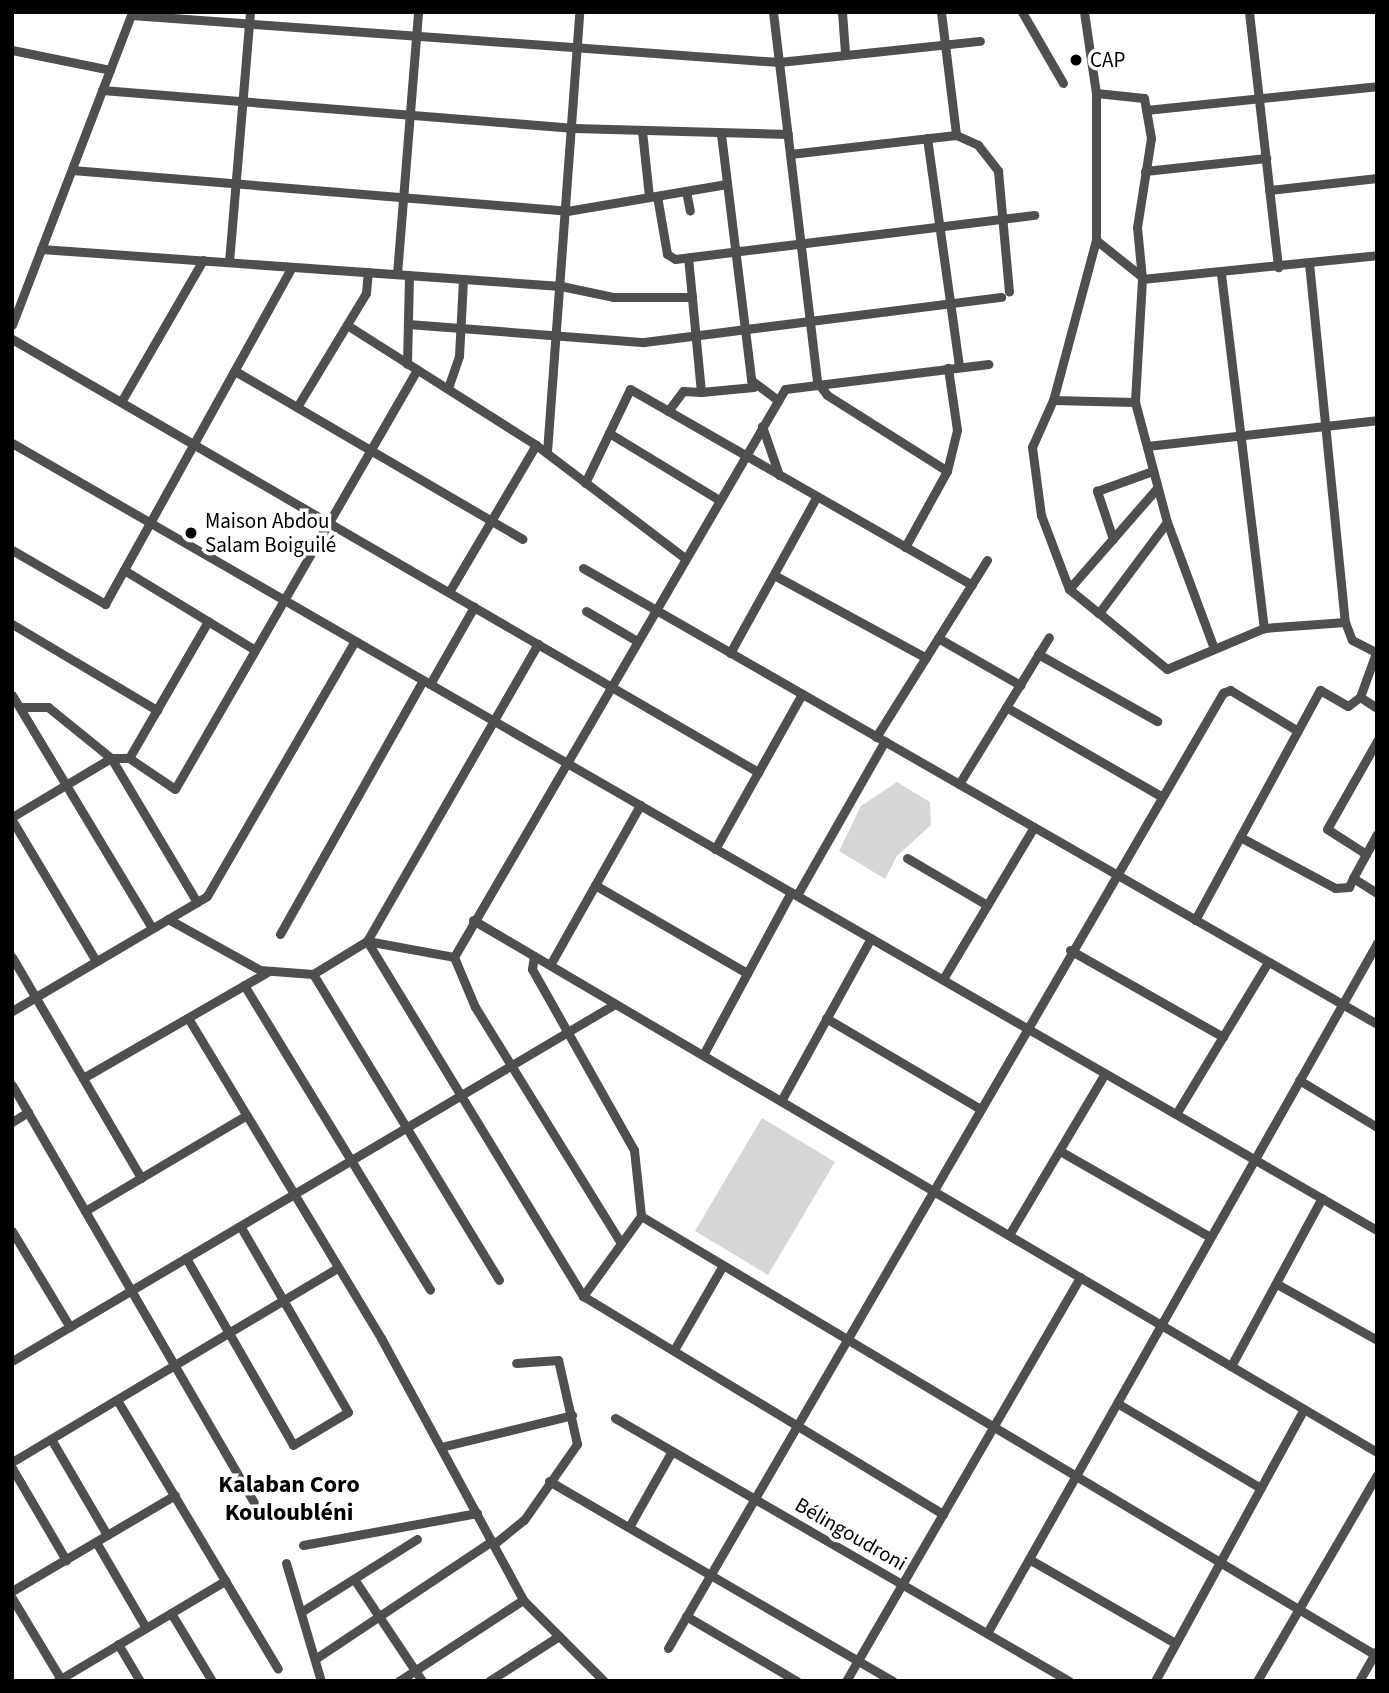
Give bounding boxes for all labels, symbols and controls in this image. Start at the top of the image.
place label: CAP [1090,47,1125,73]
marker: CAP [1068,52,1084,68]
place label: Maison Abdou Salam Boiguilé [205,508,336,558]
marker: Maison Abdou Salam Boiguilé [183,525,199,541]
district label: Kalaban Coro Kouloubléni [218,1471,360,1527]
street label: Bélingoudroni [791,1492,911,1576]

